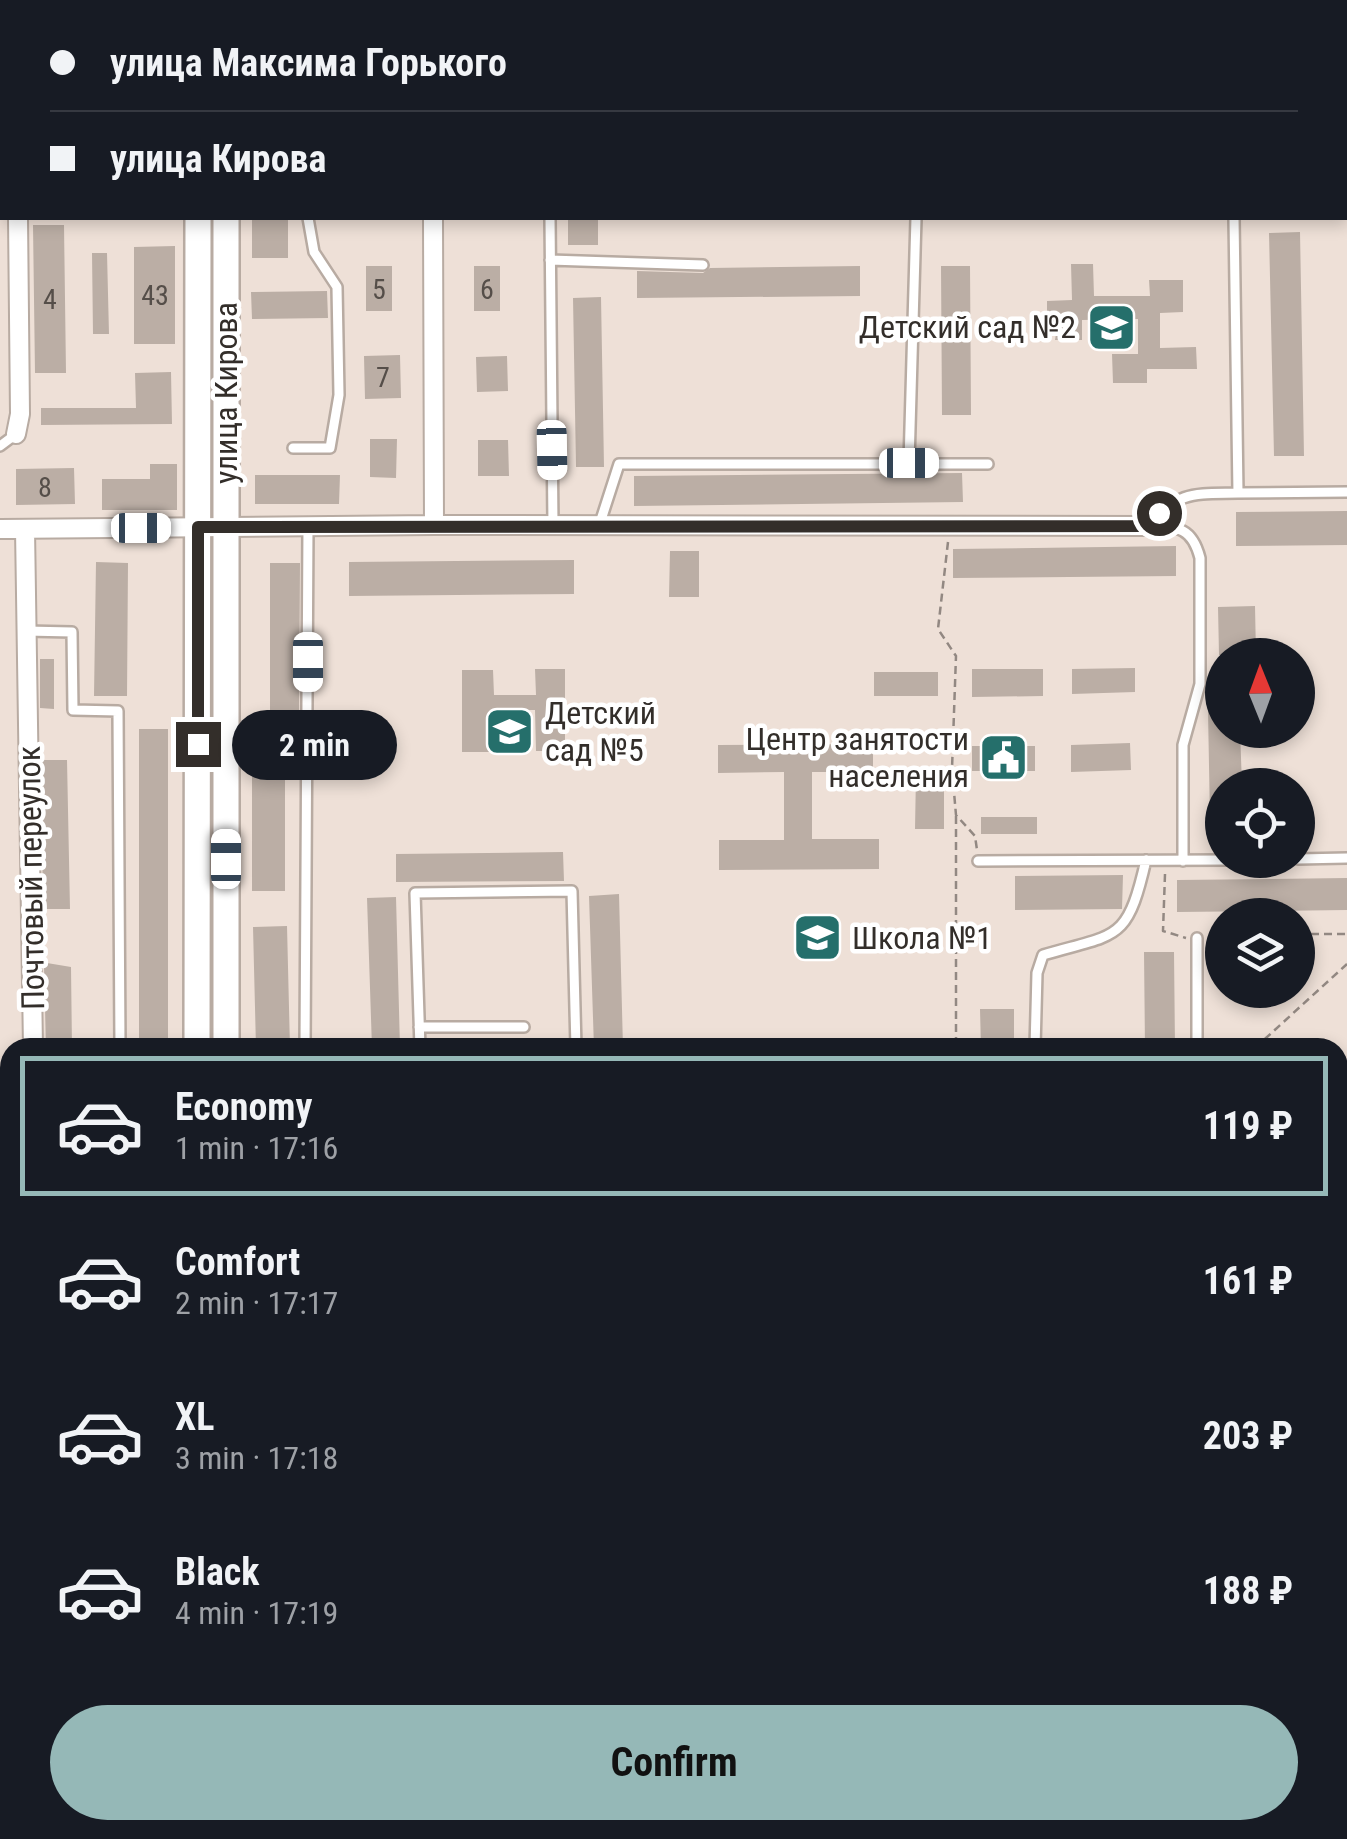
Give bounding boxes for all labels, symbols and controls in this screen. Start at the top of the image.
text: улица Максима Горького [110,41,507,85]
text: улица Кирова [110,137,326,181]
house number: 5 [372,273,386,306]
house number: 6 [480,273,494,306]
house number: 43 [141,279,169,312]
house number: 4 [43,283,57,316]
school or university icon: Детский сад №2 [1085,301,1137,353]
street label: улица Кирова [207,302,245,484]
place label: Детский сад №2 [859,308,1076,346]
house number: 7 [376,361,390,394]
car [536,420,568,480]
car [879,448,939,478]
house number: 8 [38,471,52,504]
route start [1137,491,1182,536]
car [111,513,171,543]
car [293,632,323,692]
north arrow [1205,638,1315,748]
map controls [1205,638,1315,1008]
place label: Детский сад №5 [545,694,656,769]
school or university icon: Детский сад №5 [484,705,536,757]
callout: 2 min [233,709,398,779]
place label: Центр занятости населения [745,720,969,795]
route end [176,722,221,767]
text: 2 min [279,726,350,764]
public building icon: Центр занятости населения [978,731,1030,783]
street label: Почтовый переулок [10,746,52,1010]
button: locate [1205,768,1315,878]
car [211,829,241,889]
button: layers [1205,898,1315,1008]
school or university icon: Школа №1 [791,912,843,964]
place label: Школа №1 [852,919,992,957]
icon: car [55,1081,145,1171]
text: Economy [175,1085,312,1129]
text: 119 ₽ [1203,1104,1293,1148]
text: 1 min · 17:16 [175,1129,338,1167]
icon: car [55,1236,145,1326]
text: Comfort [175,1240,300,1284]
text: 161 ₽ [1203,1259,1293,1303]
text: 2 min · 17:17 [175,1284,338,1322]
icon: car [55,1391,145,1481]
text: XL [175,1395,214,1439]
text: 203 ₽ [1203,1414,1293,1458]
text: 3 min · 17:18 [175,1439,338,1477]
icon: car [55,1546,145,1636]
text: Black [175,1550,259,1594]
text: 188 ₽ [1203,1569,1293,1613]
text: 4 min · 17:19 [175,1594,338,1632]
button: Confirm [50,1705,1298,1820]

